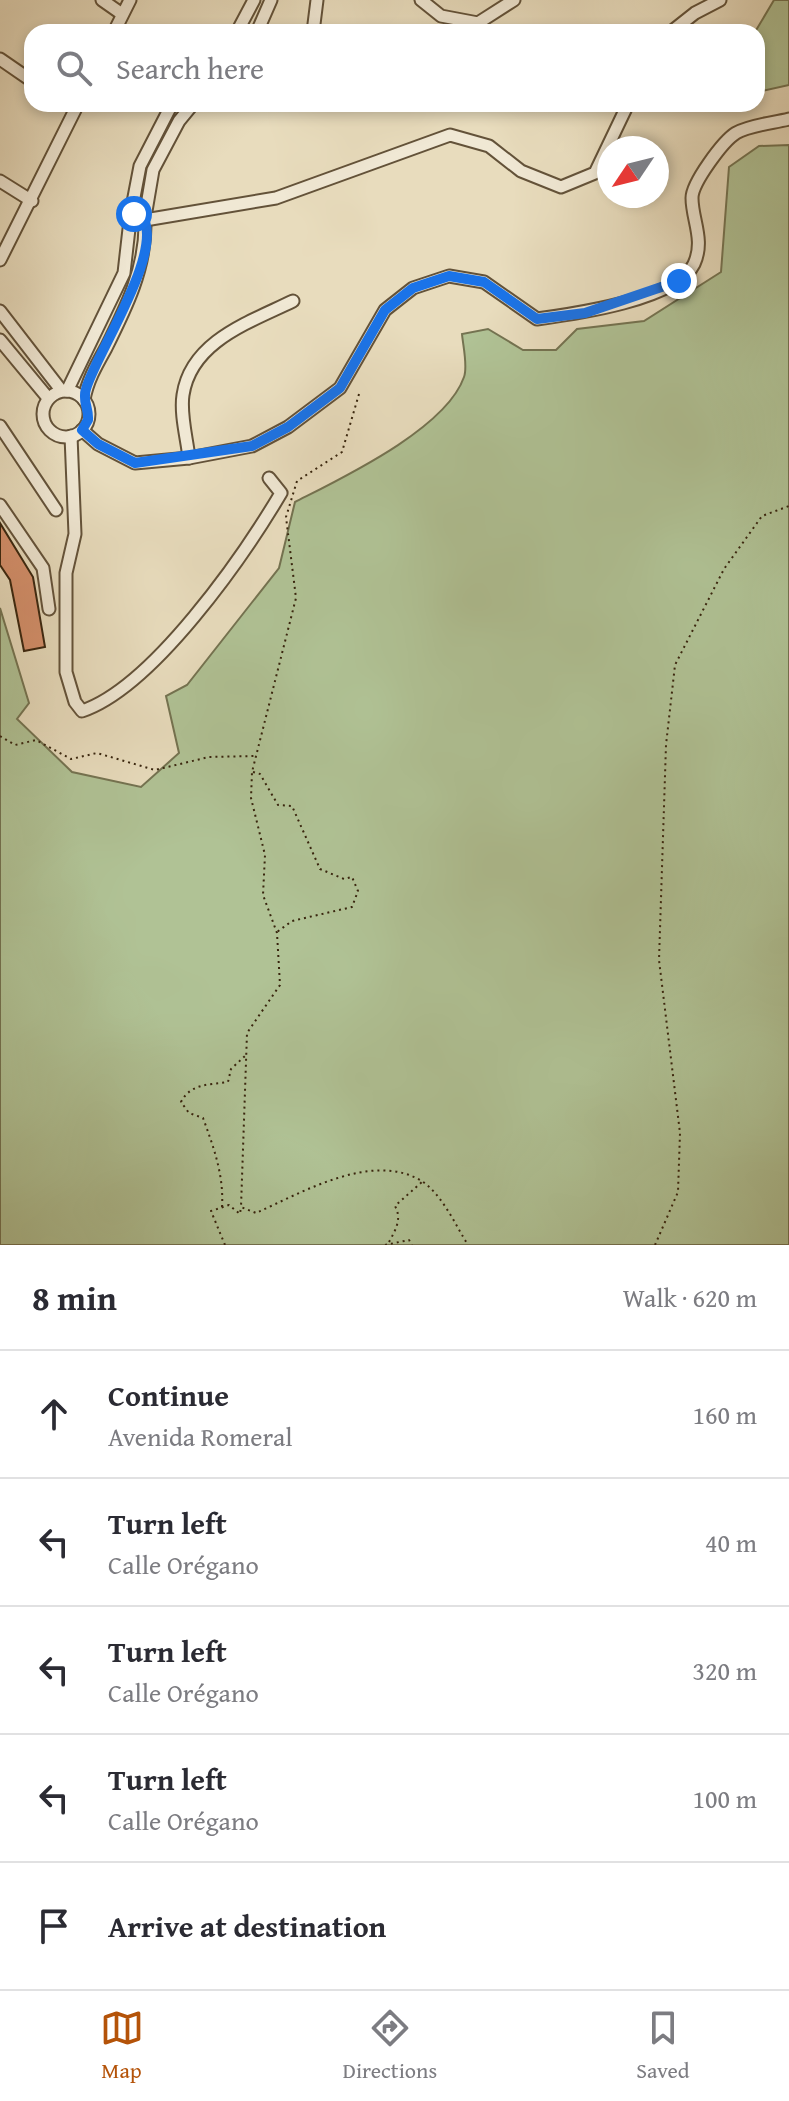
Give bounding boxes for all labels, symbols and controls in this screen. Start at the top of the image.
search box [24,24,765,112]
icon: search [52,46,96,90]
text: Search here [116,46,264,90]
north arrow [597,136,669,208]
route start [116,196,152,232]
route end [661,263,697,299]
text: 8 min [32,1273,117,1322]
text: Walk · 620 m [623,1278,757,1317]
text: Continue [108,1373,229,1417]
icon: ahead [32,1392,76,1436]
text: 160 m [692,1395,757,1434]
text: Avenida Romeral [108,1417,293,1456]
text: Turn left [108,1501,227,1545]
icon: left [32,1520,76,1564]
text: 40 m [705,1523,757,1562]
text: Calle Orégano [108,1545,259,1584]
text: Turn left [108,1629,227,1673]
icon: left [32,1648,76,1692]
text: 320 m [692,1651,757,1690]
text: Calle Orégano [108,1673,259,1712]
text: Turn left [108,1757,227,1801]
icon: left [32,1776,76,1820]
text: 100 m [692,1779,757,1818]
text: Calle Orégano [108,1801,259,1840]
icon: arrive [32,1904,76,1948]
text: Arrive at destination [108,1904,386,1948]
tab: Map [100,2006,144,2086]
tab: Directions [343,2006,437,2086]
tab: Saved [636,2006,689,2086]

